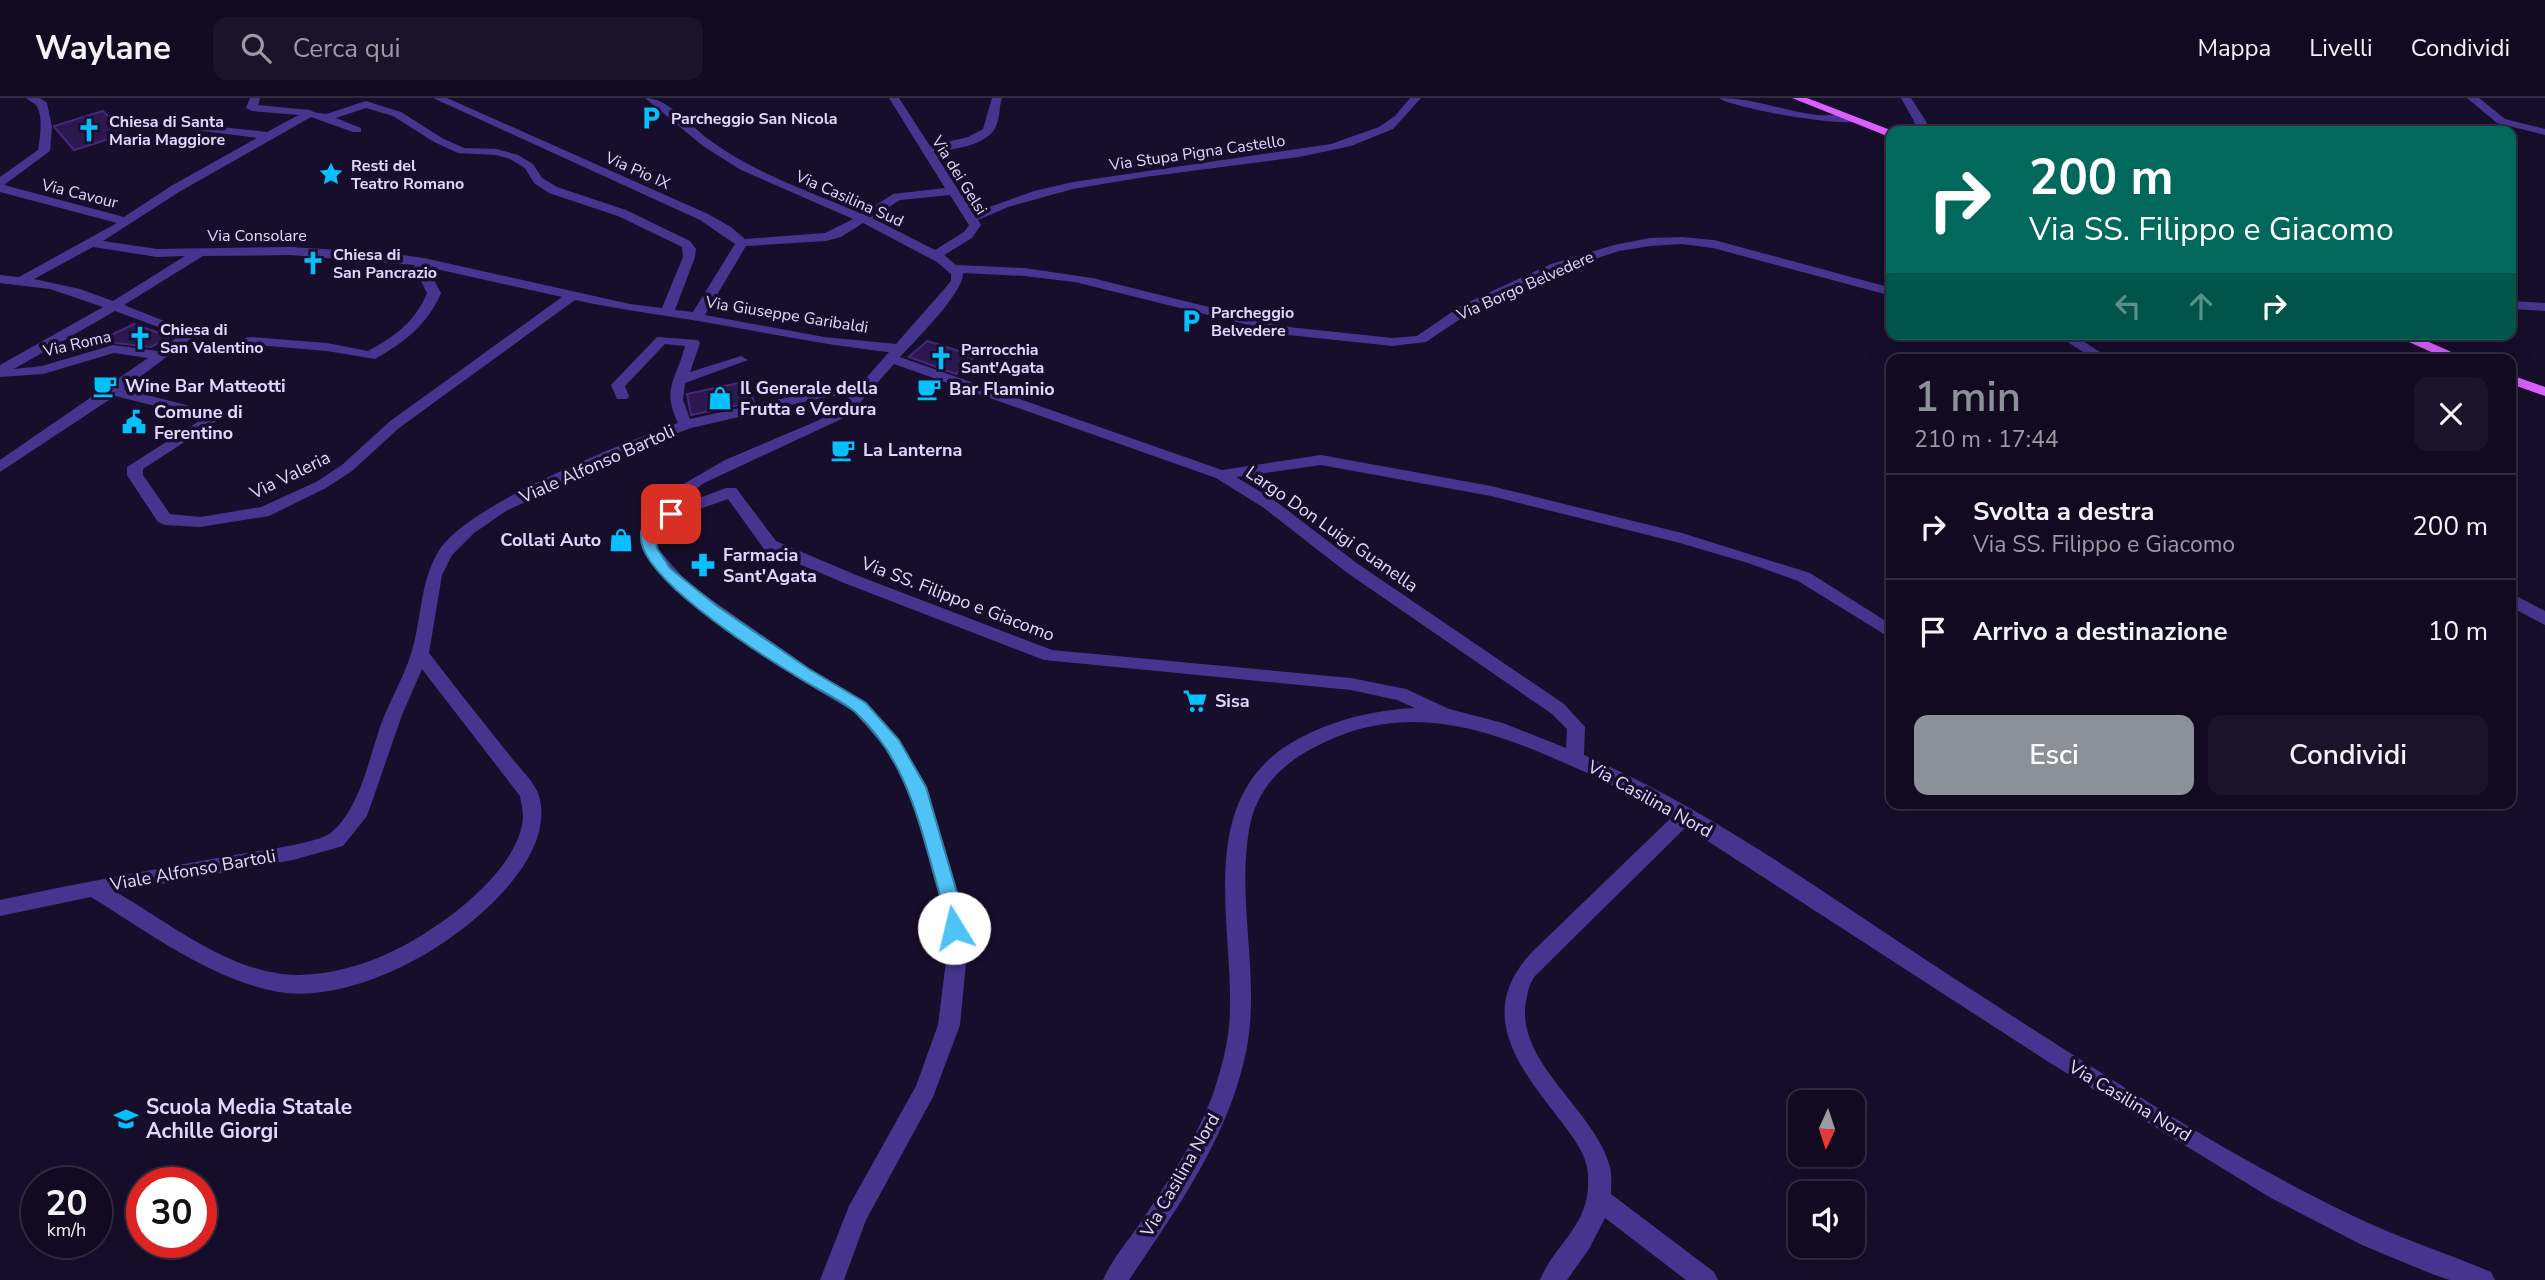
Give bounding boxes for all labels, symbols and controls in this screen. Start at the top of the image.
search box [213,17,703,80]
text: Waylane [35,26,171,71]
icon: search [237,29,275,67]
text: Cerca qui [293,31,401,66]
text: Mappa [2197,32,2271,64]
text: Livelli [2309,32,2373,64]
text: Condividi [2411,32,2510,64]
parking icon: Parcheggio San Nicola [637,104,665,132]
place label: Parcheggio San Nicola [671,108,838,130]
place label: Chiesa di Santa Maria Maggiore [109,111,225,151]
church icon: Chiesa di Santa Maria Maggiore [75,116,103,144]
street label: Via Stupa Pigna Castello [1107,130,1287,176]
street label: Via dei Gelsi [926,131,992,219]
text: 200 m [2029,144,2173,211]
street label: Via Pio IX [601,146,674,195]
icon: right [1914,154,2005,245]
place label: Resti del Teatro Romano [351,155,464,195]
place icon: Resti del Teatro Romano [317,160,345,188]
street label: Via Casilina Sud [791,165,907,233]
street label: Via Cavour [38,174,120,214]
text: Via SS. Filippo e Giacomo [2029,208,2394,251]
street label: Via Consolare [206,225,307,247]
place label: Chiesa di San Pancrazio [333,244,437,284]
street label: Via Borgo Belvedere [1453,246,1597,326]
church icon: Chiesa di San Pancrazio [299,249,327,277]
icon: left [2109,287,2147,325]
icon: ahead [2182,287,2220,325]
icon: right [2255,287,2293,325]
street label: Via Giuseppe Garibaldi [703,291,870,339]
place label: Parcheggio Belvedere [1211,302,1294,342]
parking icon: Parcheggio Belvedere [1177,307,1205,335]
place label: Chiesa di San Valentino [160,319,264,359]
church icon: Chiesa di San Valentino [126,324,154,352]
street label: Via Roma [40,326,113,363]
place label: Parrocchia Sant'Agata [961,339,1044,379]
church icon: Parrocchia Sant'Agata [927,344,955,372]
text: 1 min [1914,369,2021,426]
cafe icon: Wine Bar Matteotti [91,372,119,400]
place label: Wine Bar Matteotti [125,374,286,398]
cafe icon: Bar Flaminio [915,375,943,403]
place label: Il Generale della Frutta e Verdura [740,376,878,421]
place label: Bar Flaminio [949,377,1055,401]
button: close [2414,377,2488,451]
shop icon: Il Generale della Frutta e Verdura [706,384,734,412]
place label: Comune di Ferentino [154,400,243,445]
public building icon: Comune di Ferentino [120,408,148,436]
street label: Viale Alfonso Bartoli [515,419,678,509]
text: 210 m · 17:44 [1914,424,2059,455]
cafe icon: La Lanterna [829,436,857,464]
place label: La Lanterna [863,438,962,462]
street label: Via Valeria [245,445,334,505]
street label: Largo Don Luigi Guanella [1241,460,1423,598]
pin [641,484,701,544]
text: Svolta a destra [1973,494,2155,529]
icon: arrive [652,495,690,533]
icon: right [1914,508,1952,546]
text: 200 m [2412,509,2488,544]
shop icon: Collati Auto [607,526,635,554]
place label: Collati Auto [500,528,601,552]
text: Via SS. Filippo e Giacomo [1973,529,2235,560]
place label: Farmacia Sant'Agata [723,543,817,588]
pharmacy icon: Farmacia Sant'Agata [689,551,717,579]
street label: Via SS. Filippo e Giacomo [857,551,1058,647]
icon: arrive [1914,613,1952,651]
text: Arrivo a destinazione [1973,614,2228,649]
text: 10 m [2428,614,2488,649]
supermarket icon: Sisa [1181,687,1209,715]
place label: Sisa [1215,689,1250,713]
button: Esci [1914,715,2194,795]
button: Condividi [2208,715,2488,795]
street label: Via Casilina Nord [1583,754,1717,843]
street label: Viale Alfonso Bartoli [107,844,278,897]
position arrow [917,891,991,965]
street label: Via Casilina Nord [2063,1054,2196,1147]
north arrow [1788,1090,1866,1167]
map controls [1788,1090,1865,1258]
place label: Scuola Media Statale Achille Giorgi [146,1093,352,1145]
school or university icon: Scuola Media Statale Achille Giorgi [112,1105,140,1133]
street label: Via Casilina Nord [1134,1109,1225,1242]
speed limit sign: 30 [126,1167,217,1258]
text: 20 [45,1180,88,1227]
button: sound [1788,1181,1865,1258]
text: km/h [47,1218,86,1242]

